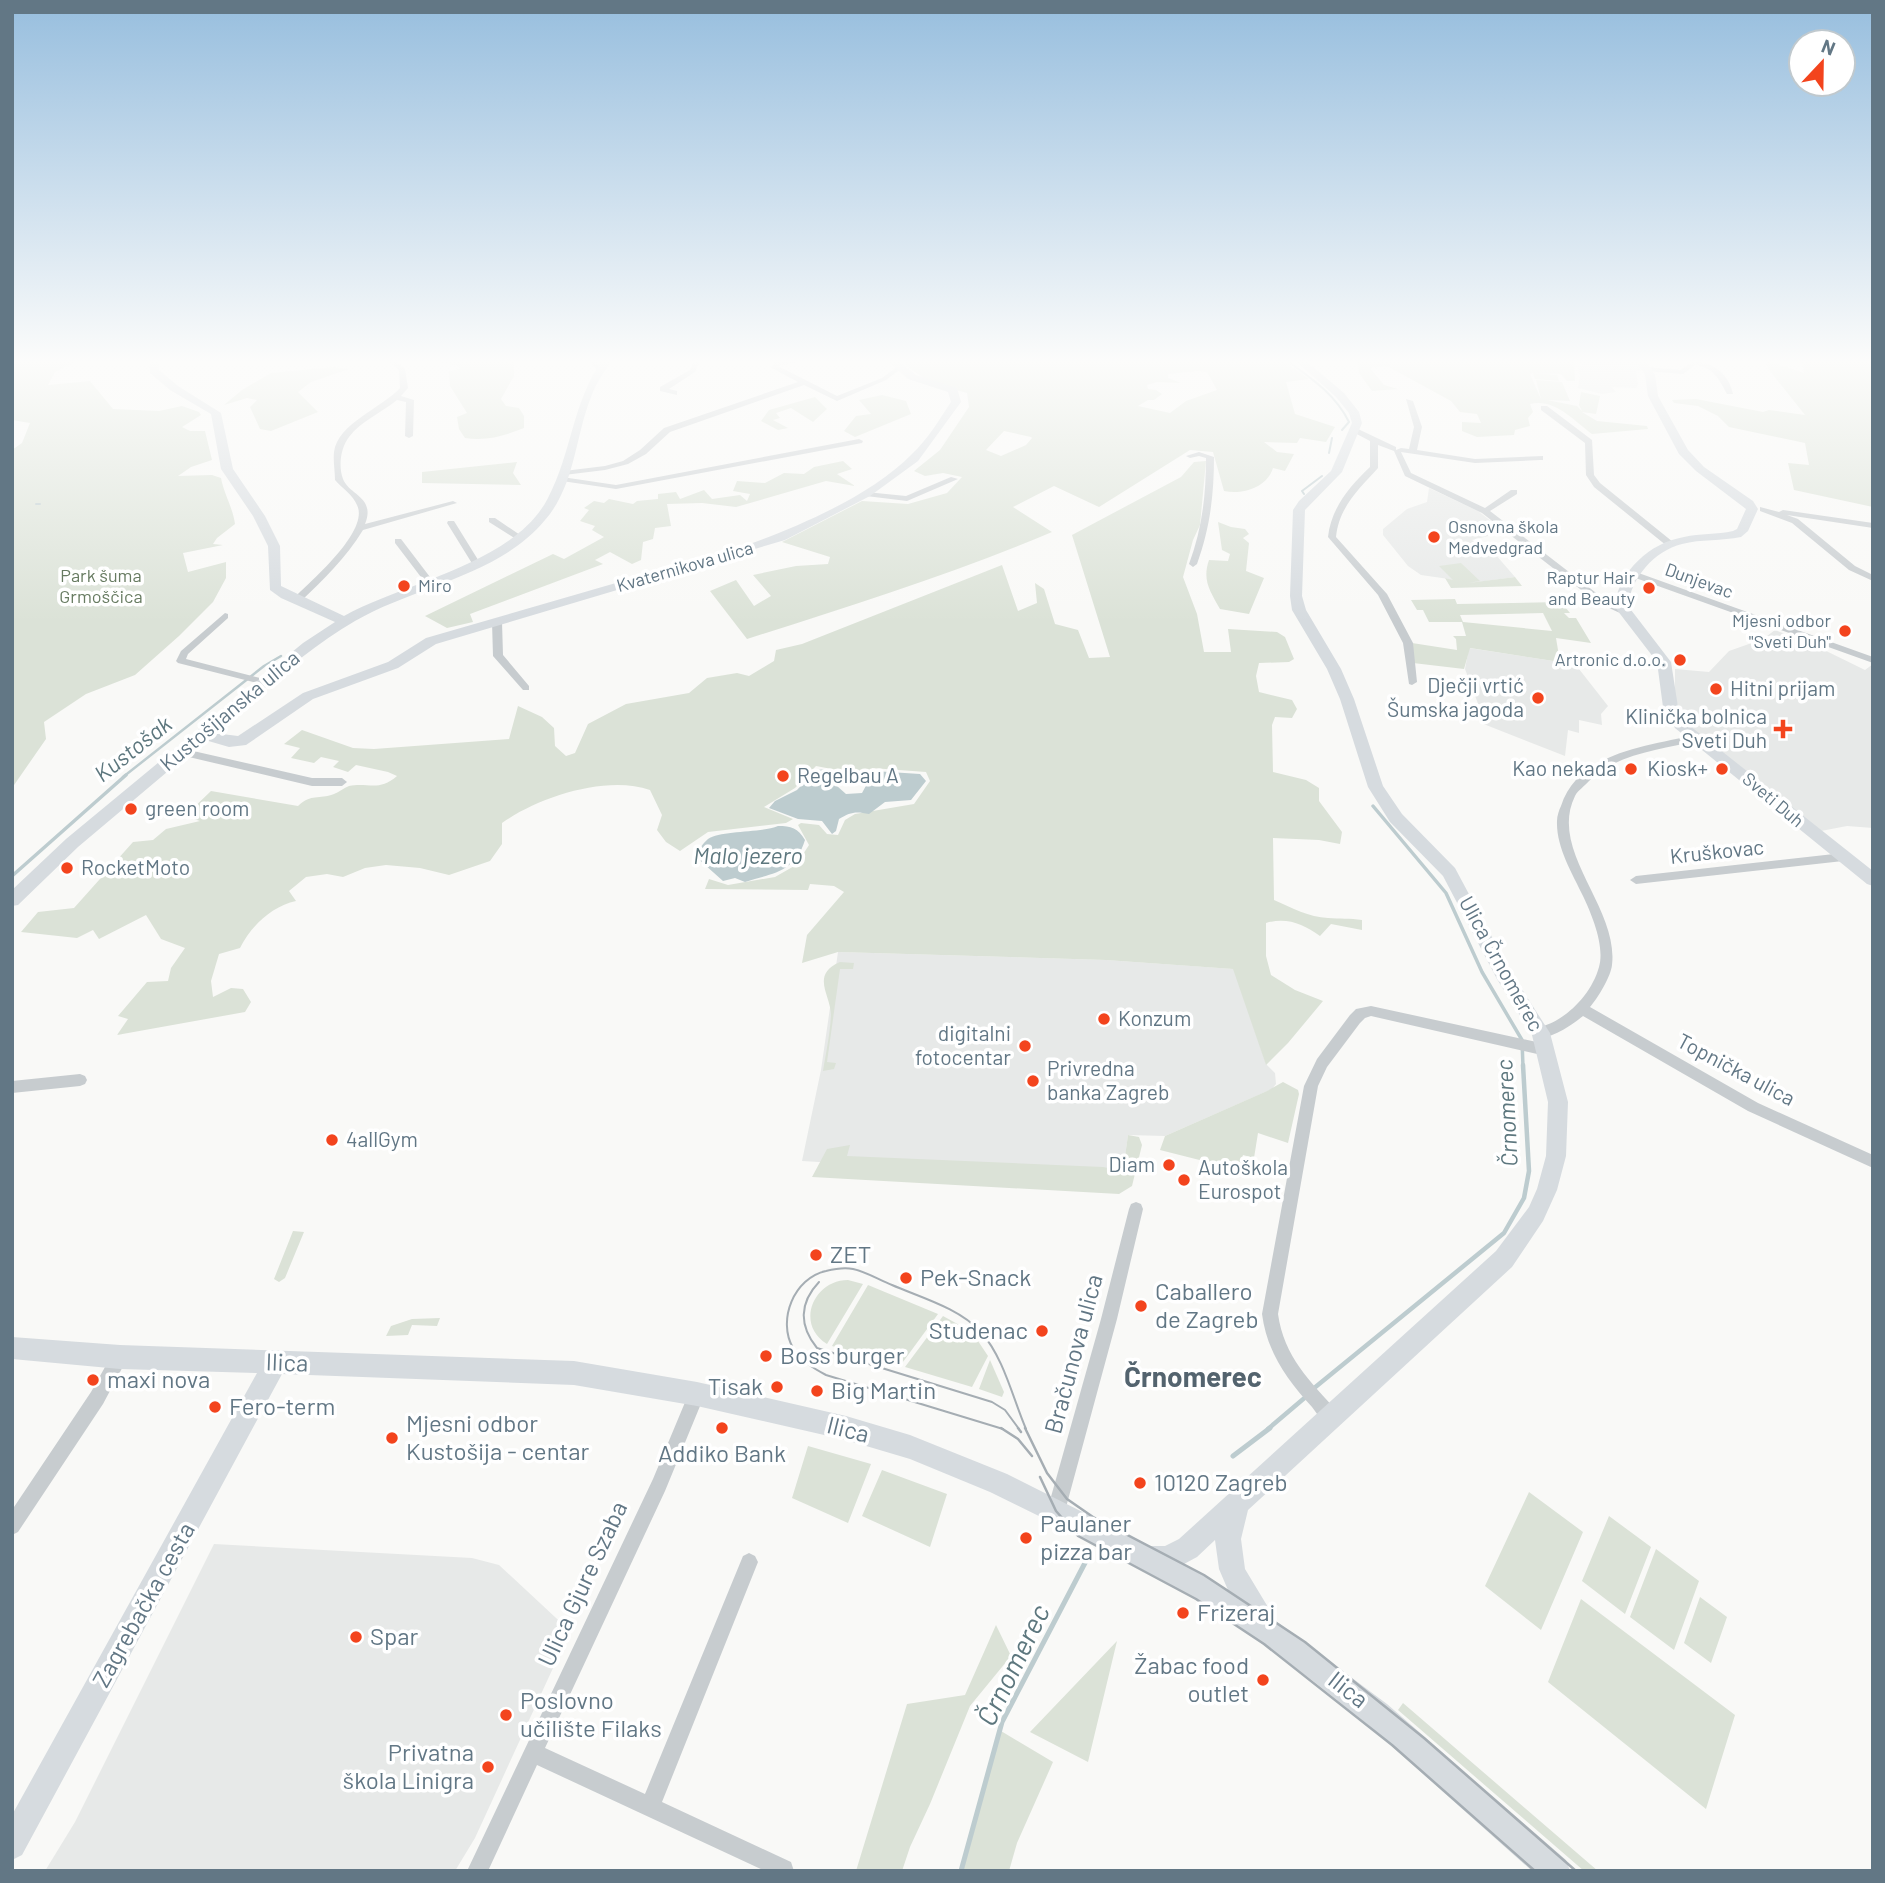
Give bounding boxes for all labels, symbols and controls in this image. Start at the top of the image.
north arrow [1787,28,1857,98]
text: N [1818,34,1839,60]
place label: Osnovna škola Medvedgrad [1448,515,1558,558]
marker: Osnovna škola Medvedgrad [1426,529,1442,545]
street label: Kvaternikova ulica [614,536,756,596]
street label: Dunjevac [1662,558,1736,603]
park label: Park šuma Grmoščica [59,564,143,607]
place label: Raptur Hair and Beauty [1546,566,1635,609]
place label: Miro [418,574,452,596]
marker: Miro [396,578,412,594]
marker: Raptur Hair and Beauty [1641,580,1657,596]
place label: Mjesni odbor "Sveti Duh" [1732,609,1831,652]
marker: Mjesni odbor "Sveti Duh" [1837,623,1853,639]
street label: Kustošijanska ulica [154,644,304,775]
place label: Artronic d.o.o. [1555,648,1666,670]
marker: Artronic d.o.o. [1672,652,1688,668]
place label: Dječji vrtić Šumska jagoda [1387,672,1524,721]
place label: Hitni prijam [1730,675,1835,700]
marker: Hitni prijam [1708,681,1724,697]
marker: Dječji vrtić Šumska jagoda [1530,690,1546,706]
place label: Klinička bolnica Sveti Duh [1625,703,1767,752]
water label: Kustošak [88,709,177,787]
marker: Klinička bolnica Sveti Duh [1773,719,1793,739]
place label: Kao nekada [1512,755,1617,780]
place label: Kiosk+ [1647,755,1708,780]
marker: Kao nekada [1623,761,1639,777]
marker: Kiosk+ [1714,761,1730,777]
place label: Regelbau A [797,762,899,787]
street label: Sveti Duh [1739,767,1809,831]
marker: Regelbau A [775,768,791,784]
place label: green room [145,795,249,820]
marker: green room [123,801,139,817]
street label: Kruškovac [1669,833,1765,868]
water label: Malo jezero [693,841,803,869]
place label: RocketMoto [81,854,190,879]
marker: RocketMoto [59,860,75,876]
street label: Ulica Črnomerec [1455,891,1550,1035]
place label: Konzum [1118,1005,1191,1030]
marker: Konzum [1096,1011,1112,1027]
place label: digitalni fotocentar [915,1020,1011,1069]
street label: Topnička ulica [1674,1027,1800,1110]
marker: digitalni fotocentar [1017,1038,1033,1054]
place label: Privredna banka Zagreb [1047,1055,1169,1104]
water label: Črnomerec [1489,1058,1523,1167]
marker: Privredna banka Zagreb [1025,1073,1041,1089]
place label: 4allGym [346,1126,418,1151]
marker: 4allGym [324,1132,340,1148]
place label: Diam [1109,1151,1155,1176]
place label: Autoškola Eurospot [1198,1154,1288,1203]
marker: Diam [1161,1157,1177,1173]
marker: Autoškola Eurospot [1176,1172,1192,1188]
place label: ZET [830,1239,871,1268]
marker: ZET [808,1247,824,1263]
place label: Pek-Snack [920,1262,1031,1291]
marker: Pek-Snack [898,1270,914,1286]
street label: Bračunova ulica [1037,1271,1108,1437]
place label: Caballero de Zagreb [1155,1276,1259,1333]
marker: Caballero de Zagreb [1133,1298,1149,1314]
place label: Studenac [929,1315,1028,1344]
marker: Studenac [1034,1323,1050,1339]
place label: Boss burger [780,1340,905,1369]
street label: Ilica [265,1346,309,1377]
marker: Boss burger [758,1348,774,1364]
district label: Črnomerec [1124,1359,1262,1393]
place label: maxi nova [107,1364,210,1393]
place label: Tisak [708,1371,763,1400]
marker: maxi nova [85,1372,101,1388]
place label: Big Martin [831,1375,936,1404]
marker: Tisak [769,1379,785,1395]
marker: Big Martin [809,1383,825,1399]
place label: Fero-term [229,1391,335,1420]
marker: Fero-term [207,1399,223,1415]
place label: Mjesni odbor Kustošija - centar [406,1408,590,1465]
street label: Ilica [824,1409,873,1448]
marker: Addiko Bank [714,1420,730,1436]
marker: Mjesni odbor Kustošija - centar [384,1430,400,1446]
place label: Addiko Bank [658,1438,786,1467]
place label: 10120 Zagreb [1154,1467,1288,1496]
marker: 10120 Zagreb [1132,1475,1148,1491]
street label: Ulica Gjure Szaba [531,1496,633,1670]
place label: Paulaner pizza bar [1040,1508,1132,1565]
street label: Zagrebačka cesta [85,1517,200,1692]
marker: Paulaner pizza bar [1018,1530,1034,1546]
place label: Frizeraj [1197,1597,1276,1626]
water label: Črnomerec [968,1598,1056,1731]
marker: Frizeraj [1175,1605,1191,1621]
place label: Spar [370,1621,419,1650]
marker: Spar [348,1629,364,1645]
place label: Žabac food outlet [1134,1650,1249,1707]
street label: Ilica [1323,1664,1375,1713]
marker: Žabac food outlet [1255,1672,1271,1688]
place label: Poslovno učilište Filaks [520,1685,662,1742]
marker: Poslovno učilište Filaks [498,1707,514,1723]
place label: Privatna škola Linigra [343,1737,474,1794]
marker: Privatna škola Linigra [480,1759,496,1775]

